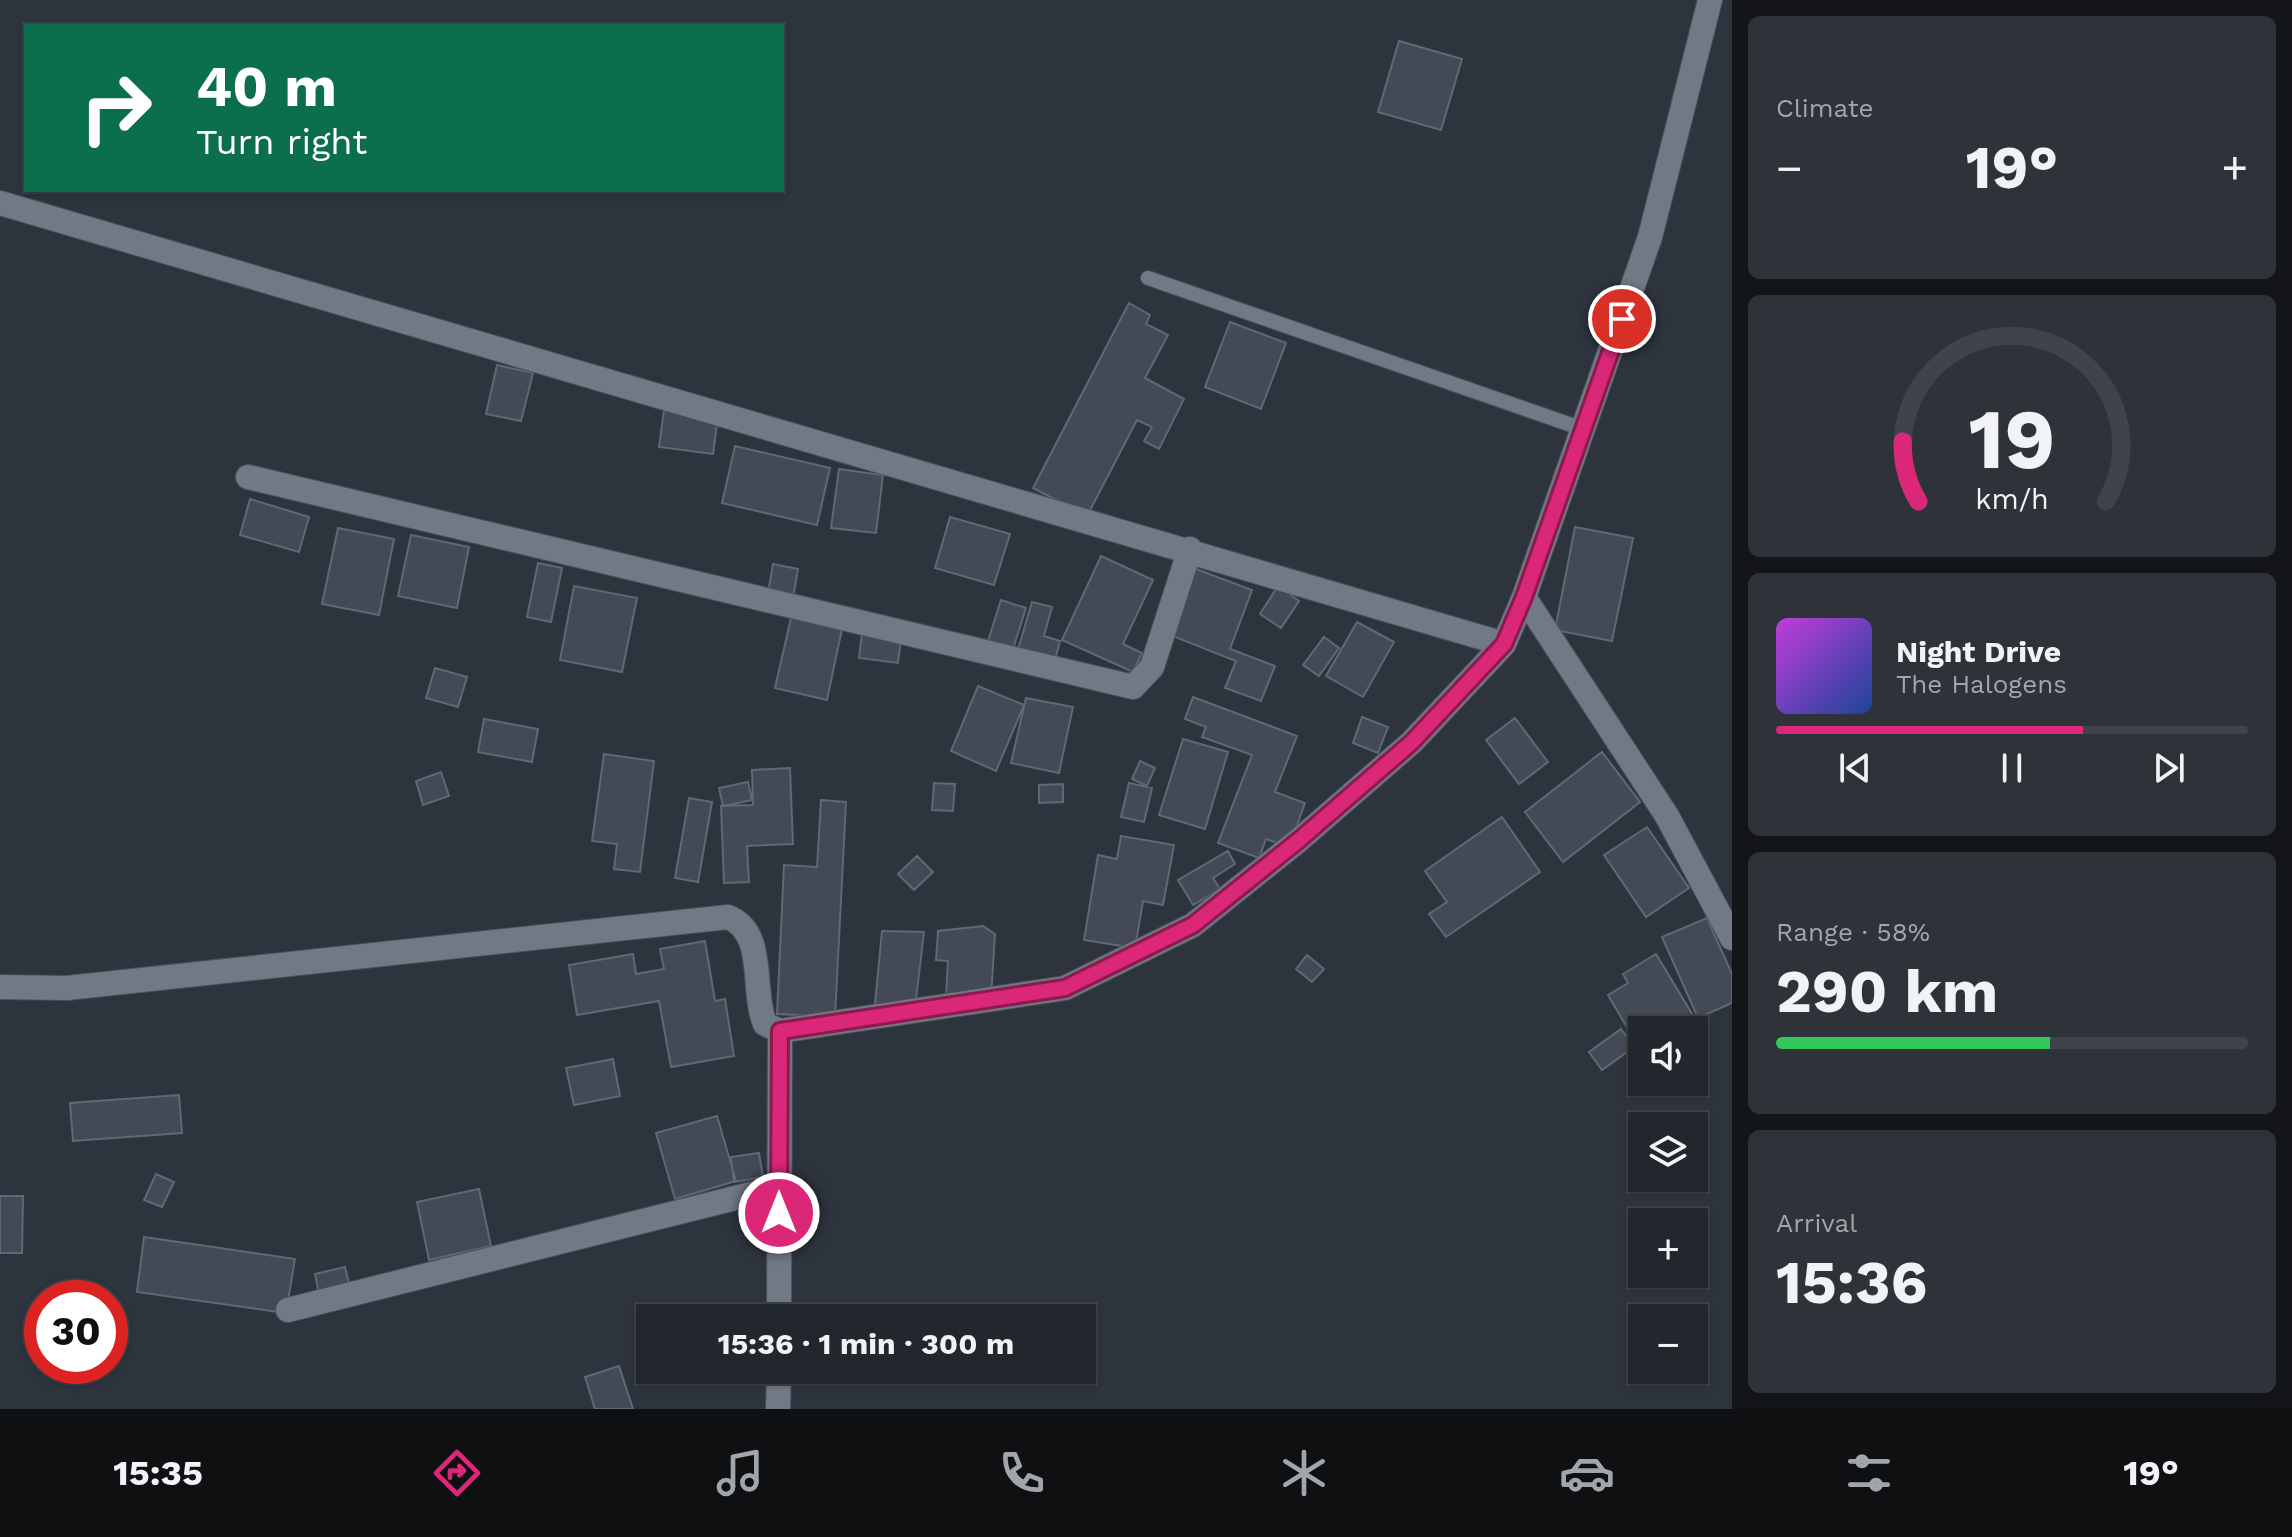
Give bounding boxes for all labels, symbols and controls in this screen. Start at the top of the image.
text: 40 m [196,54,337,120]
icon: right [64,56,168,160]
text: Climate [1776,93,1874,123]
text: Turn right [196,121,367,163]
text: 19° [1966,132,2058,203]
text: − [1776,142,1803,194]
text: + [2221,142,2248,194]
pin [1588,285,1656,353]
icon: arrive [1600,297,1644,341]
text: 19 [1968,390,2056,487]
text: km/h [1975,482,2049,516]
text: Night Drive [1896,634,2061,669]
text: The Halogens [1896,669,2067,699]
icon: previous [1833,746,1877,790]
icon: pause [1990,746,2034,790]
icon: next [2147,746,2191,790]
text: Range · 58% [1776,917,1930,947]
text: 290 km [1776,956,1998,1027]
map controls [1628,1016,1708,1384]
button: sound [1628,1016,1708,1096]
button: layers [1628,1112,1708,1192]
position arrow [737,1171,821,1255]
button: + [1628,1208,1708,1288]
text: Arrival [1776,1208,1857,1238]
text: 15:36 [1776,1247,1928,1318]
speed limit sign: 30 [24,1280,128,1384]
button: − [1628,1304,1708,1384]
text: 15:36 · 1 min · 300 m [718,1326,1014,1361]
icon: directions [429,1445,485,1501]
icon: music [712,1445,768,1501]
icon: phone [994,1445,1050,1501]
icon: climate [1276,1445,1332,1501]
icon: car [1559,1445,1615,1501]
icon: filters [1841,1445,1897,1501]
text: 15:35 [113,1452,203,1494]
text: 19° [2123,1452,2179,1494]

